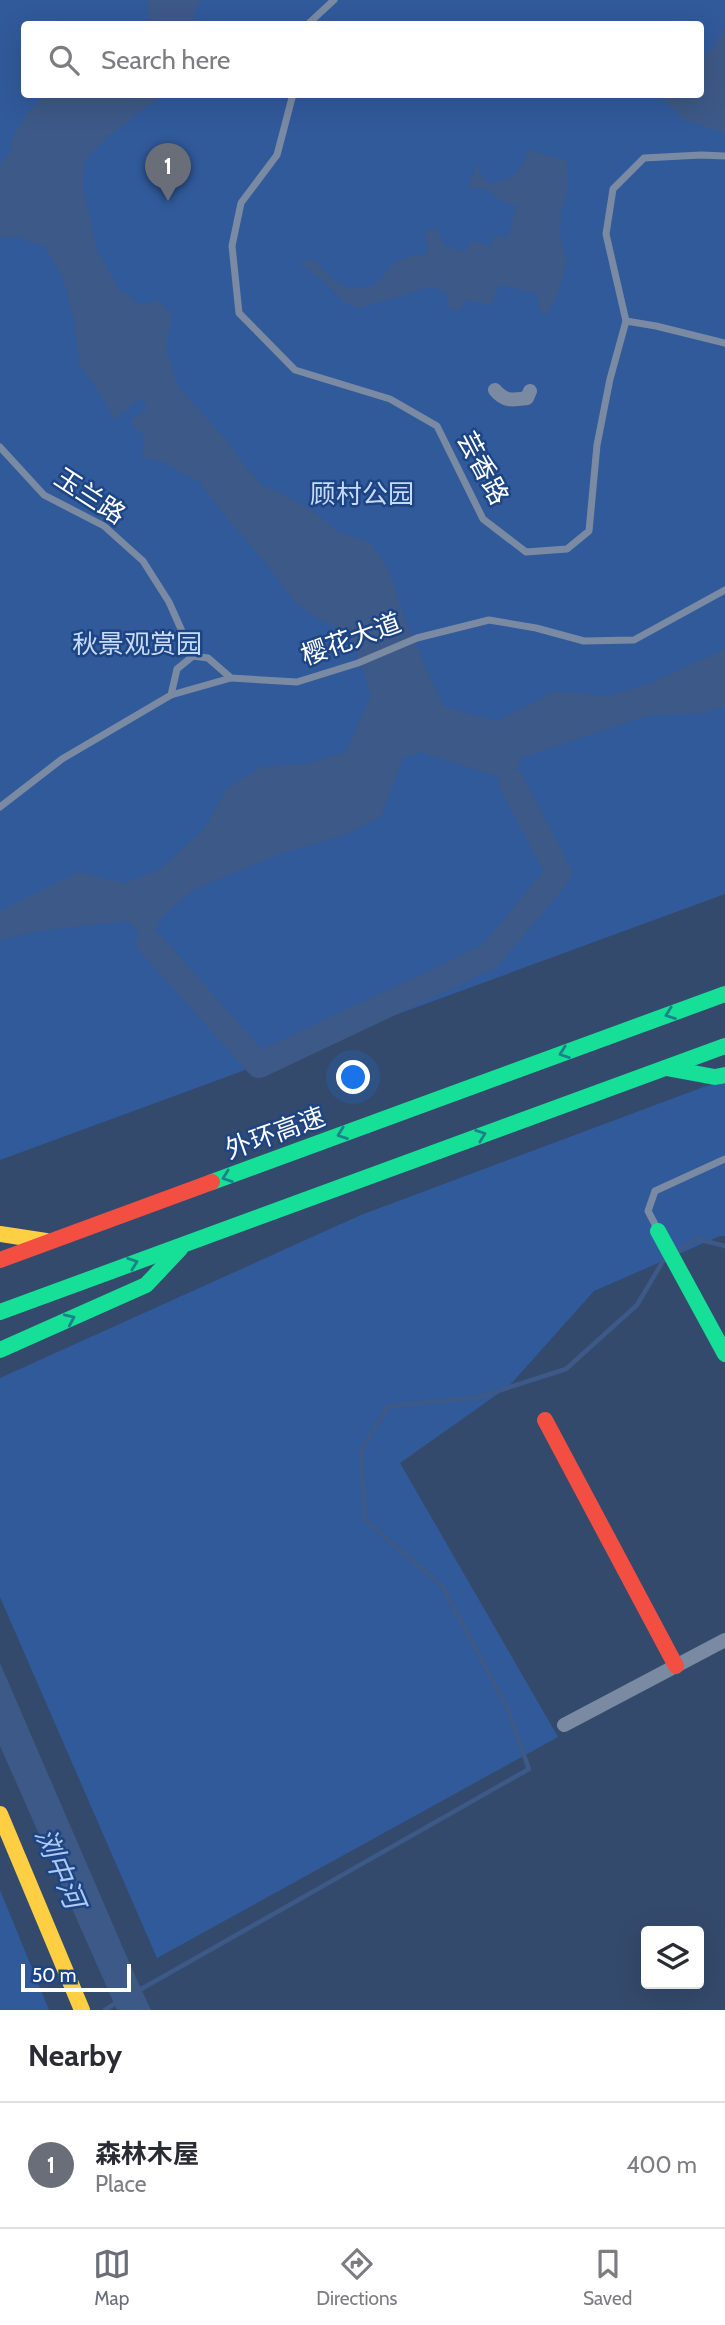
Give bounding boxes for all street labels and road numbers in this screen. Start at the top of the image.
street label: 芸香路 [451,426,515,510]
street label: 玉兰路 [49,461,131,531]
street label: 樱花大道 [297,606,405,672]
street label: 外环高速 [221,1100,329,1166]

